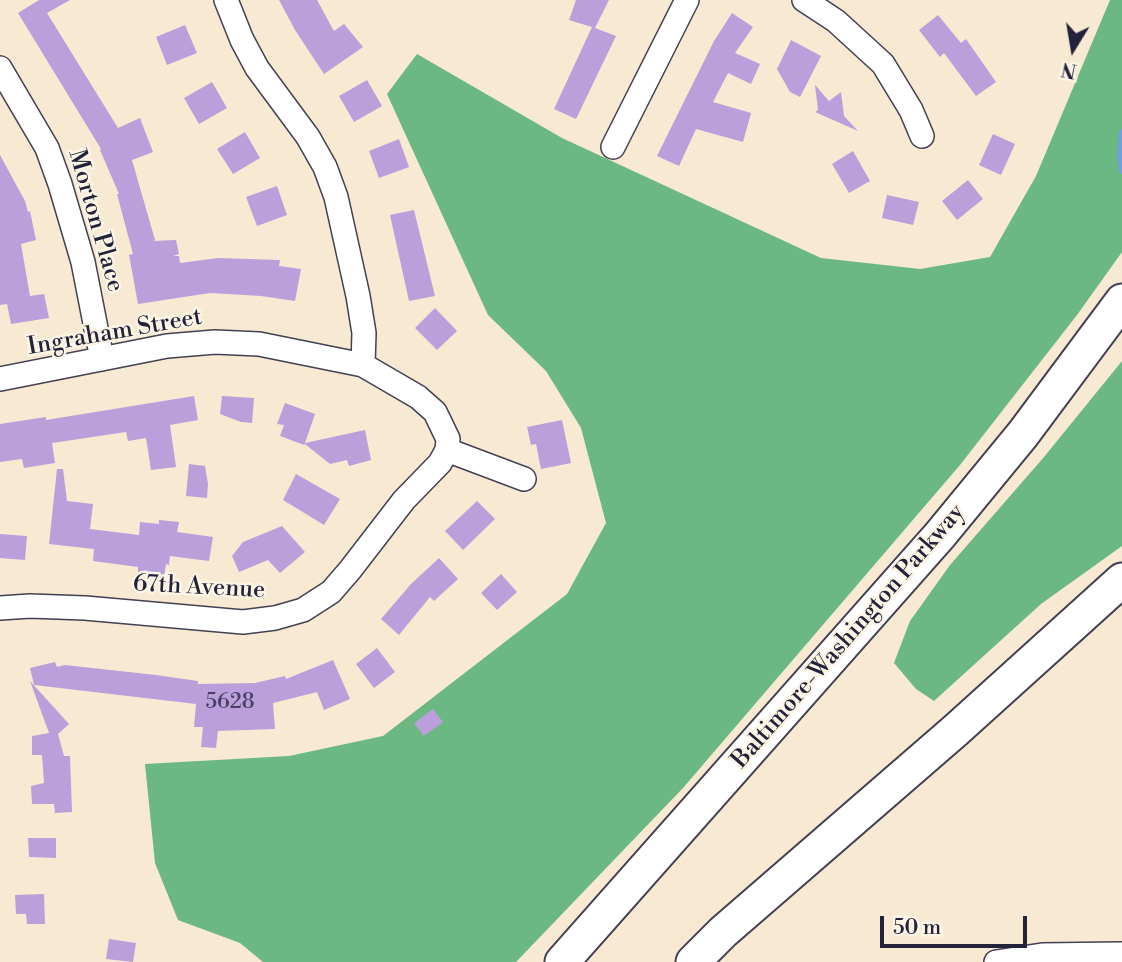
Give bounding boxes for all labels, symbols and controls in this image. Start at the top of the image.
north arrow [1038,14,1108,84]
text: N [1059,56,1079,83]
street label: Morton Place [61,147,129,295]
street label: Ingraham Street [26,304,204,362]
street label: Baltimore-Washington Parkway [726,499,972,775]
street label: 67th Avenue [132,570,266,606]
house number: 5628 [205,690,255,716]
scale bar [884,902,1031,946]
text: 50 m [893,915,941,941]

